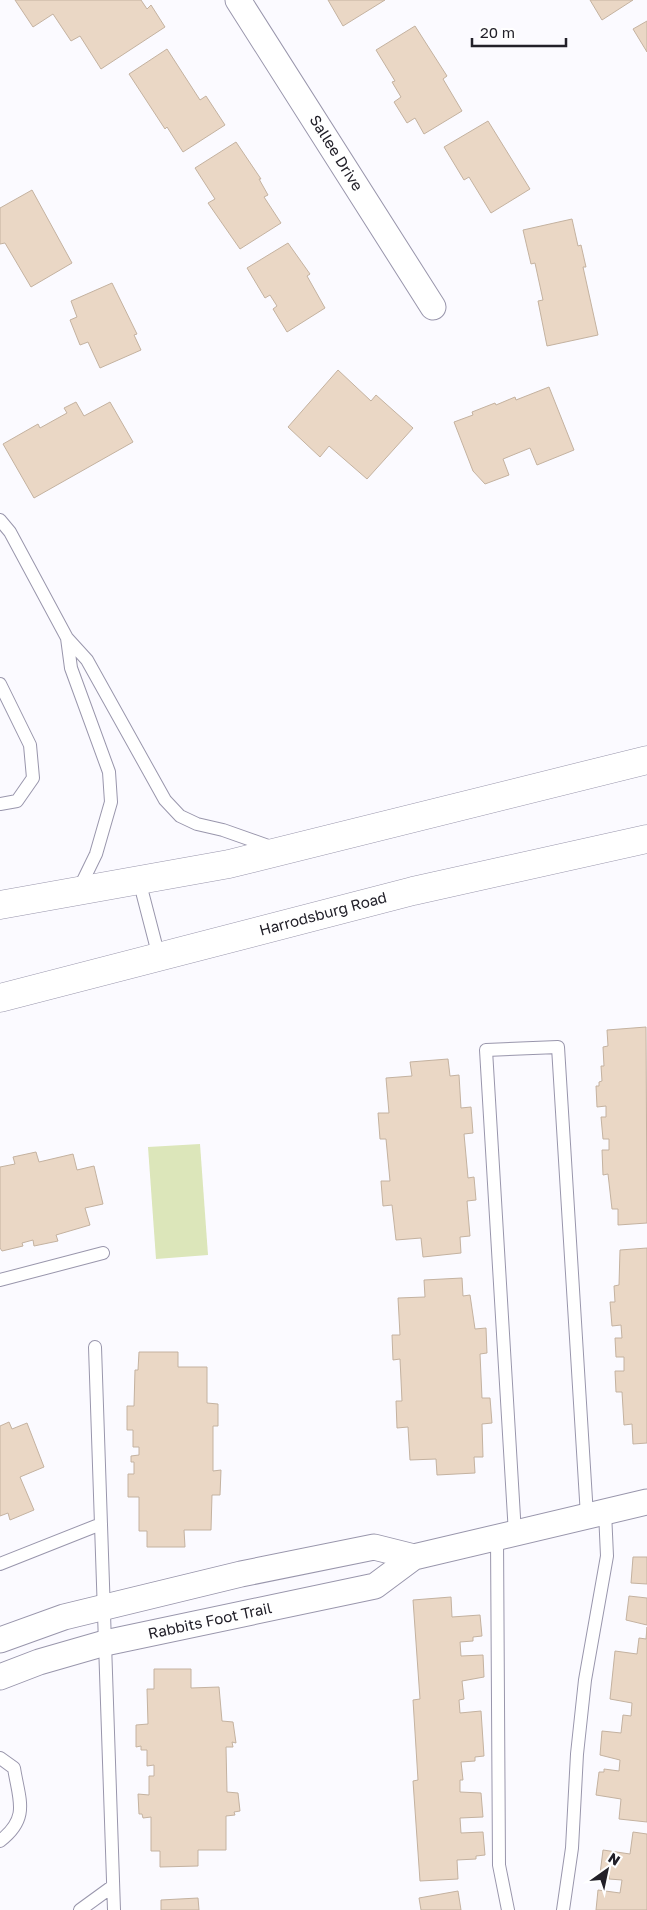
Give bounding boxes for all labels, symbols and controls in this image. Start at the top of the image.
scale bar [472,15,566,47]
text: 20 m [480,23,515,41]
street label: Sallee Drive [306,111,367,194]
street label: Harrodsburg Road [257,887,388,939]
street label: Rabbits Foot Trail [146,1598,274,1642]
north arrow [582,1845,632,1895]
text: N [605,1849,623,1869]

